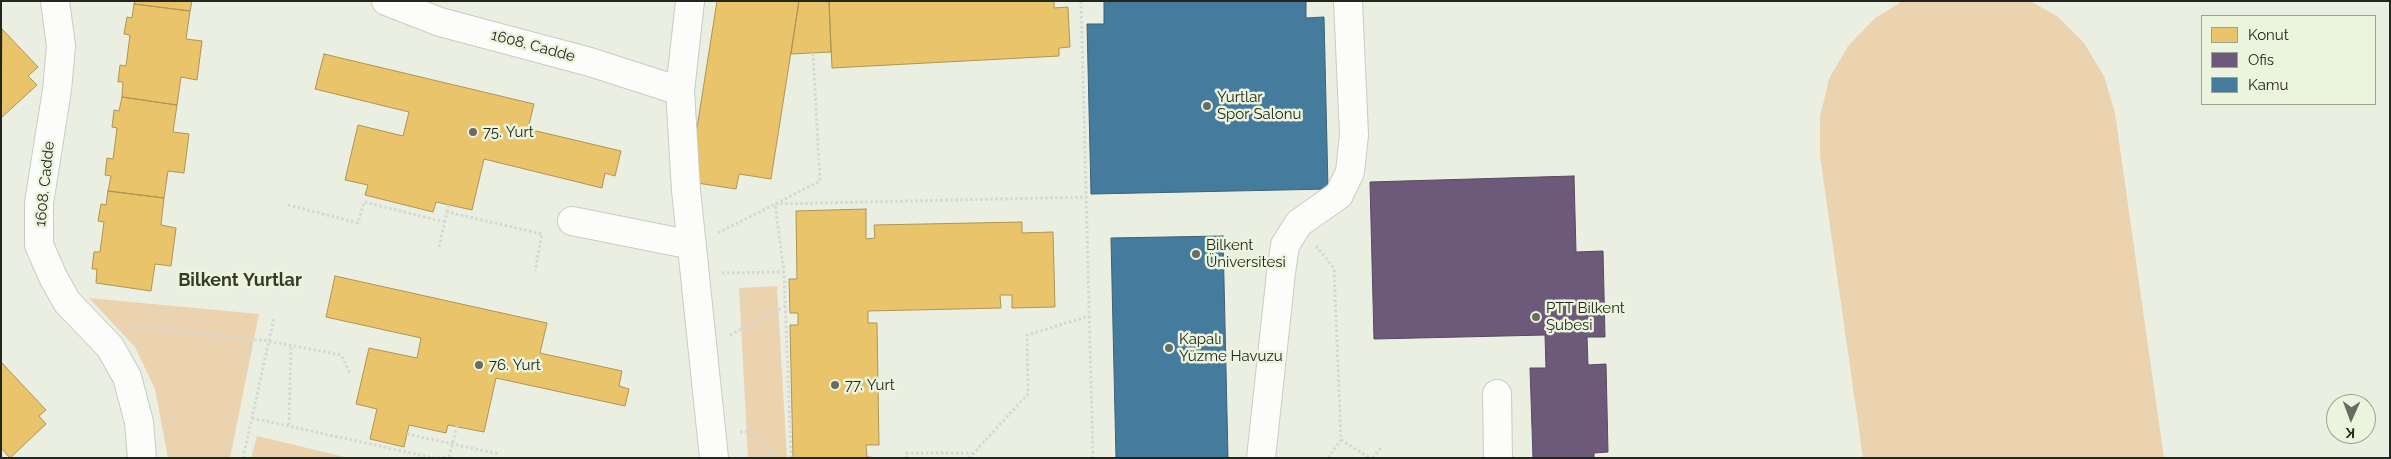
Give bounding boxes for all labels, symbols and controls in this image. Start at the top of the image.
legend [2201,15,2376,105]
street label: 1608. Cadde [489,26,577,66]
text: Konut [2248,26,2289,44]
text: Ofis [2248,51,2274,69]
text: Kamu [2248,76,2289,94]
place label: Yurtlar Spor Salonu [1217,88,1301,123]
marker: Yurtlar Spor Salonu [1201,100,1213,112]
place label: 75. Yurt [483,123,534,141]
marker: 75. Yurt [467,126,479,138]
street label: 1608. Cadde [32,140,58,228]
place label: Bilkent Üniversitesi [1206,236,1286,271]
marker: Bilkent Üniversitesi [1190,248,1202,260]
district label: Bilkent Yurtlar [178,270,302,292]
place label: PTT Bilkent Şubesi [1546,299,1625,334]
marker: PTT Bilkent Şubesi [1530,311,1542,323]
place label: Kapalı Yüzme Havuzu [1179,330,1283,365]
marker: Kapalı Yüzme Havuzu [1163,342,1175,354]
place label: 76. Yurt [489,356,541,374]
marker: 76. Yurt [473,359,485,371]
place label: 77. Yurt [845,376,895,394]
marker: 77. Yurt [829,379,841,391]
north arrow [2326,394,2376,444]
text: K [2346,425,2355,441]

